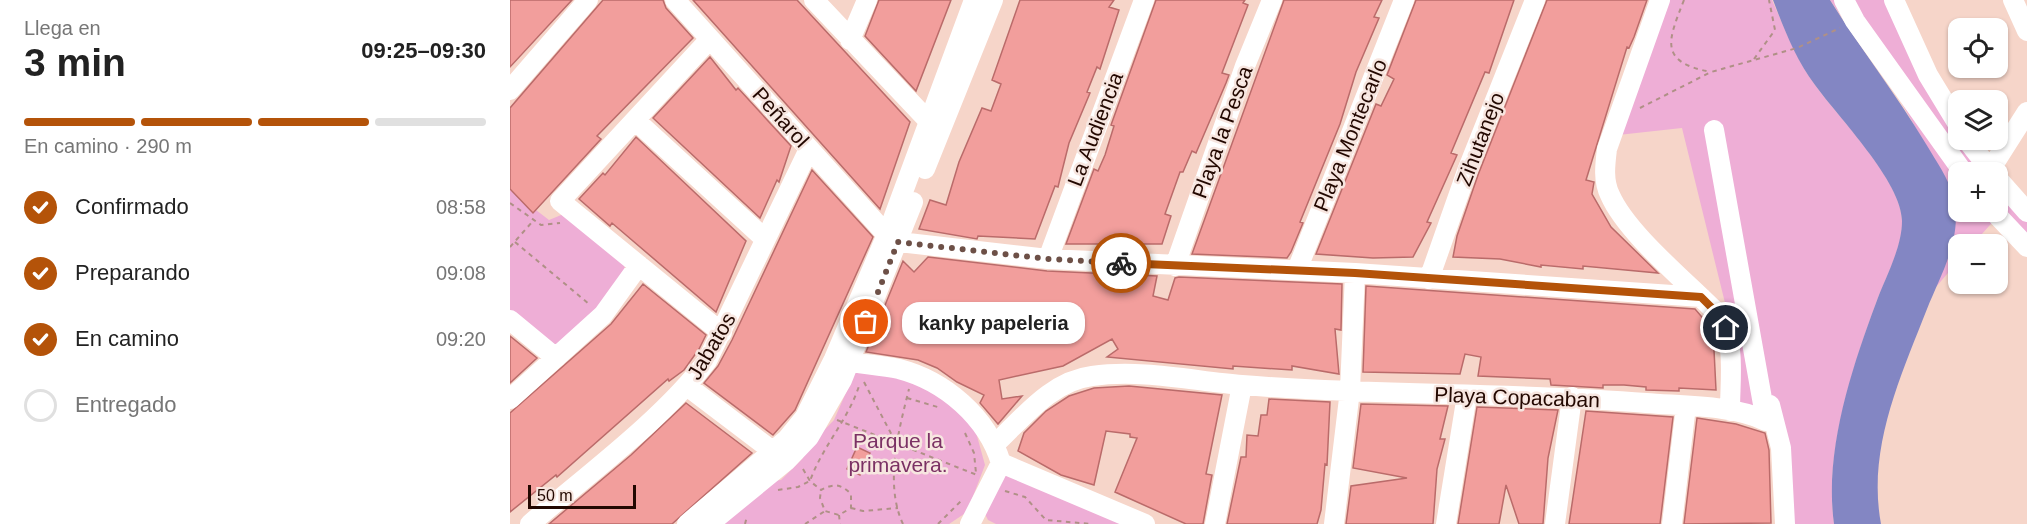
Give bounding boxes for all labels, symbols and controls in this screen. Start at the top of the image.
text: Llega en [24,17,101,39]
map controls [1948,18,2008,294]
button: locate [1948,18,2008,78]
text: 09:25–09:30 [361,38,486,63]
text: 3 min [24,41,126,84]
street label: Playa Montecarlo [1309,55,1391,215]
street label: Playa la Pesca [1187,63,1257,201]
street label: La Audiencia [1063,68,1127,189]
street label: Peñarol [748,82,814,152]
street label: Zihutanejo [1452,89,1508,189]
button: layers [1948,90,2008,150]
text: En camino · 290 m [24,135,192,157]
button: + [1948,162,2008,222]
icon: check [24,191,57,224]
text: Confirmado [75,194,189,219]
text: 08:58 [436,196,486,218]
courier [1091,233,1151,293]
button: − [1948,234,2008,294]
icon: bike [1105,247,1138,280]
icon: check [24,257,57,290]
text: Preparando [75,260,190,285]
text: 09:08 [436,262,486,284]
pin [840,296,891,347]
callout: kanky papeleria [902,301,1085,343]
pin [1700,302,1751,353]
icon: bag [849,305,882,338]
street label: Jabatos [682,309,740,383]
icon: home [1709,311,1742,344]
text: kanky papeleria [918,312,1069,334]
icon: check [24,323,57,356]
text: En camino [75,326,179,351]
text: 09:20 [436,328,486,350]
street label: Playa Copacaban [1434,383,1600,411]
text: Entregado [75,392,177,417]
park label: Parque la primavera. [848,429,948,476]
scale bar [528,482,636,510]
text: 50 m [537,487,573,504]

